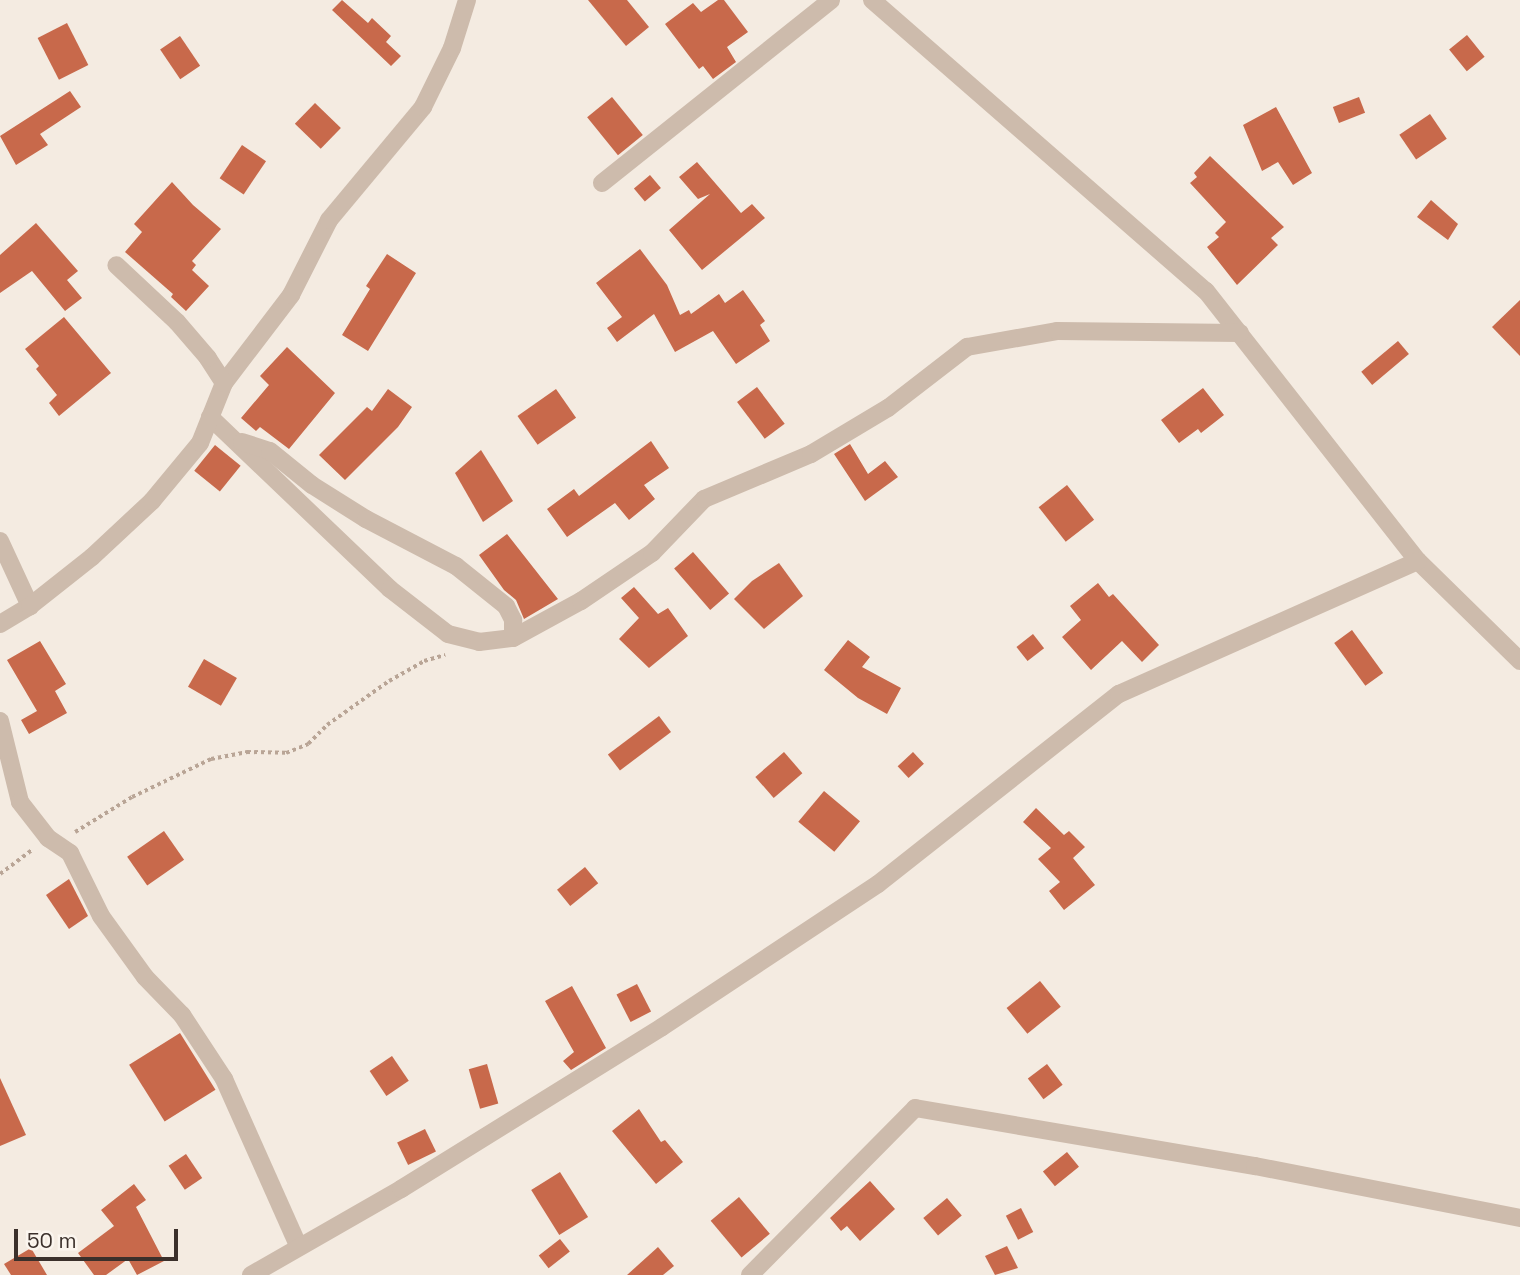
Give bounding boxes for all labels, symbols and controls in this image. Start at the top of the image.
scale bar [18,1216,182,1260]
text: 50 m [27,1227,77,1254]

